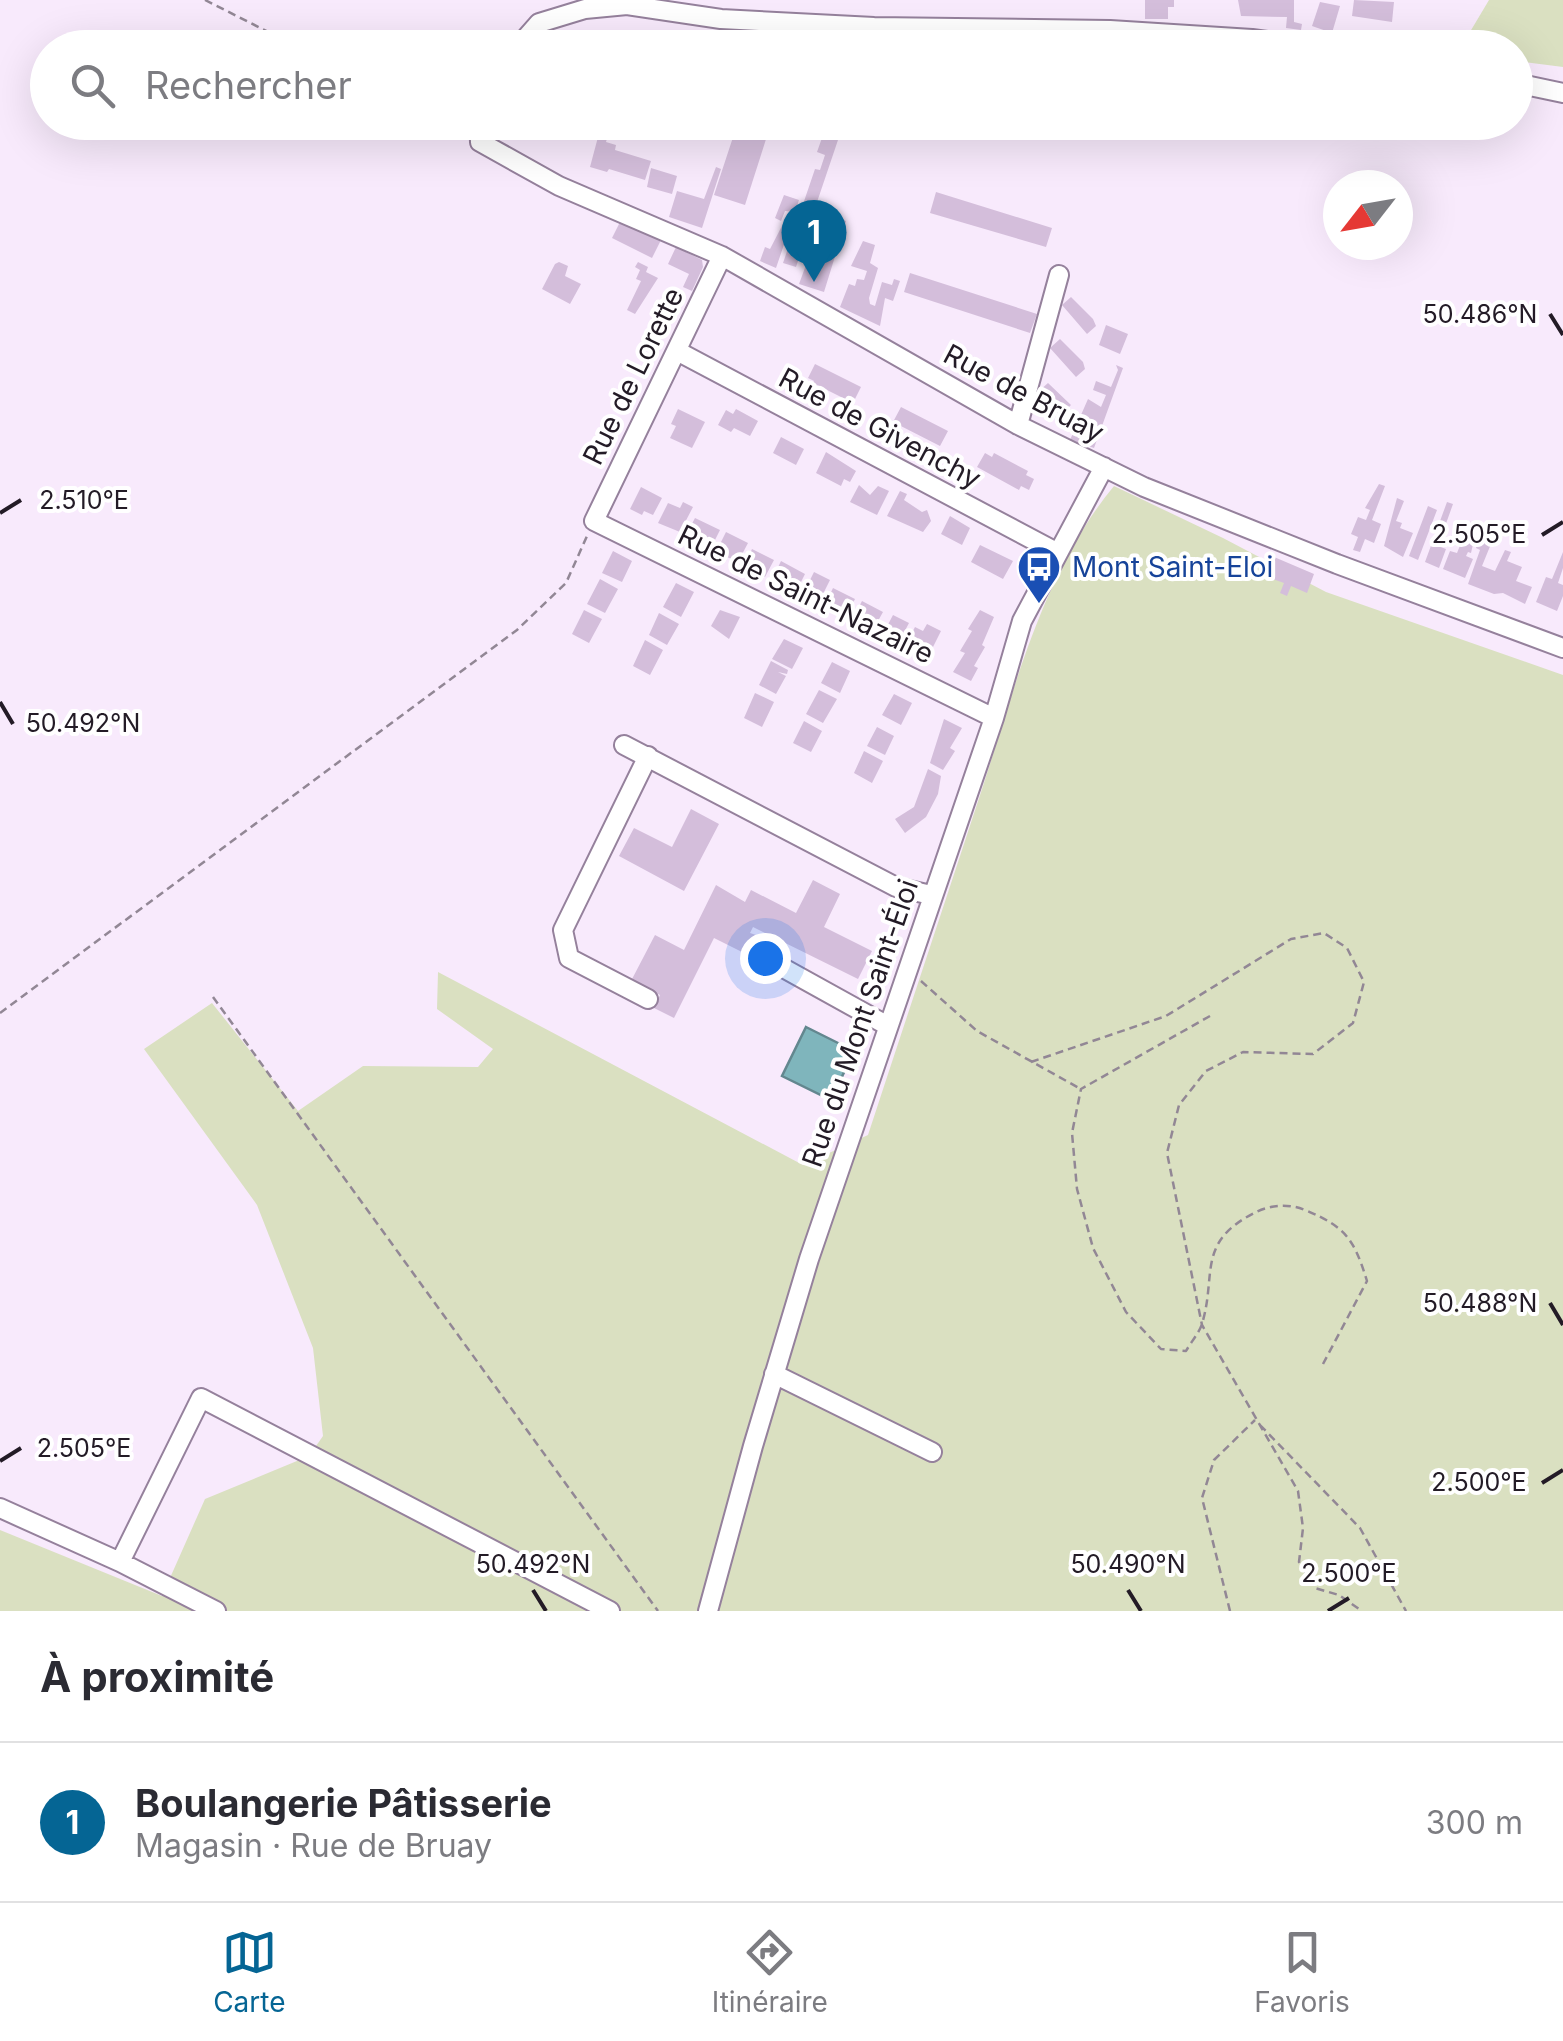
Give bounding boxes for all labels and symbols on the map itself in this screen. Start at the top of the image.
north arrow [1323,170,1413,260]
pin: 1 [782,200,846,282]
street label: Rue de Lorette [575,282,691,470]
text: 50.486°N [1423,299,1537,329]
street label: Rue de Bruay [938,337,1110,449]
street label: Rue de Givenchy [773,360,987,496]
text: 2.510°E [39,485,129,515]
street label: Rue de Saint-Nazaire [673,517,939,671]
text: 2.505°E [1432,519,1526,549]
bus stop icon: Mont Saint-Eloi [1016,544,1062,605]
place label: Mont Saint-Eloi [1072,550,1273,584]
text: 50.492°N [26,708,140,738]
street label: Rue du Mont Saint-Éloi [794,875,925,1171]
your location [740,933,791,984]
text: 50.488°N [1423,1288,1537,1318]
text: 2.505°E [37,1433,131,1463]
text: 2.500°E [1431,1467,1527,1497]
text: 50.492°N [476,1549,590,1579]
text: 50.490°N [1070,1549,1186,1579]
text: 2.500°E [1301,1558,1397,1588]

